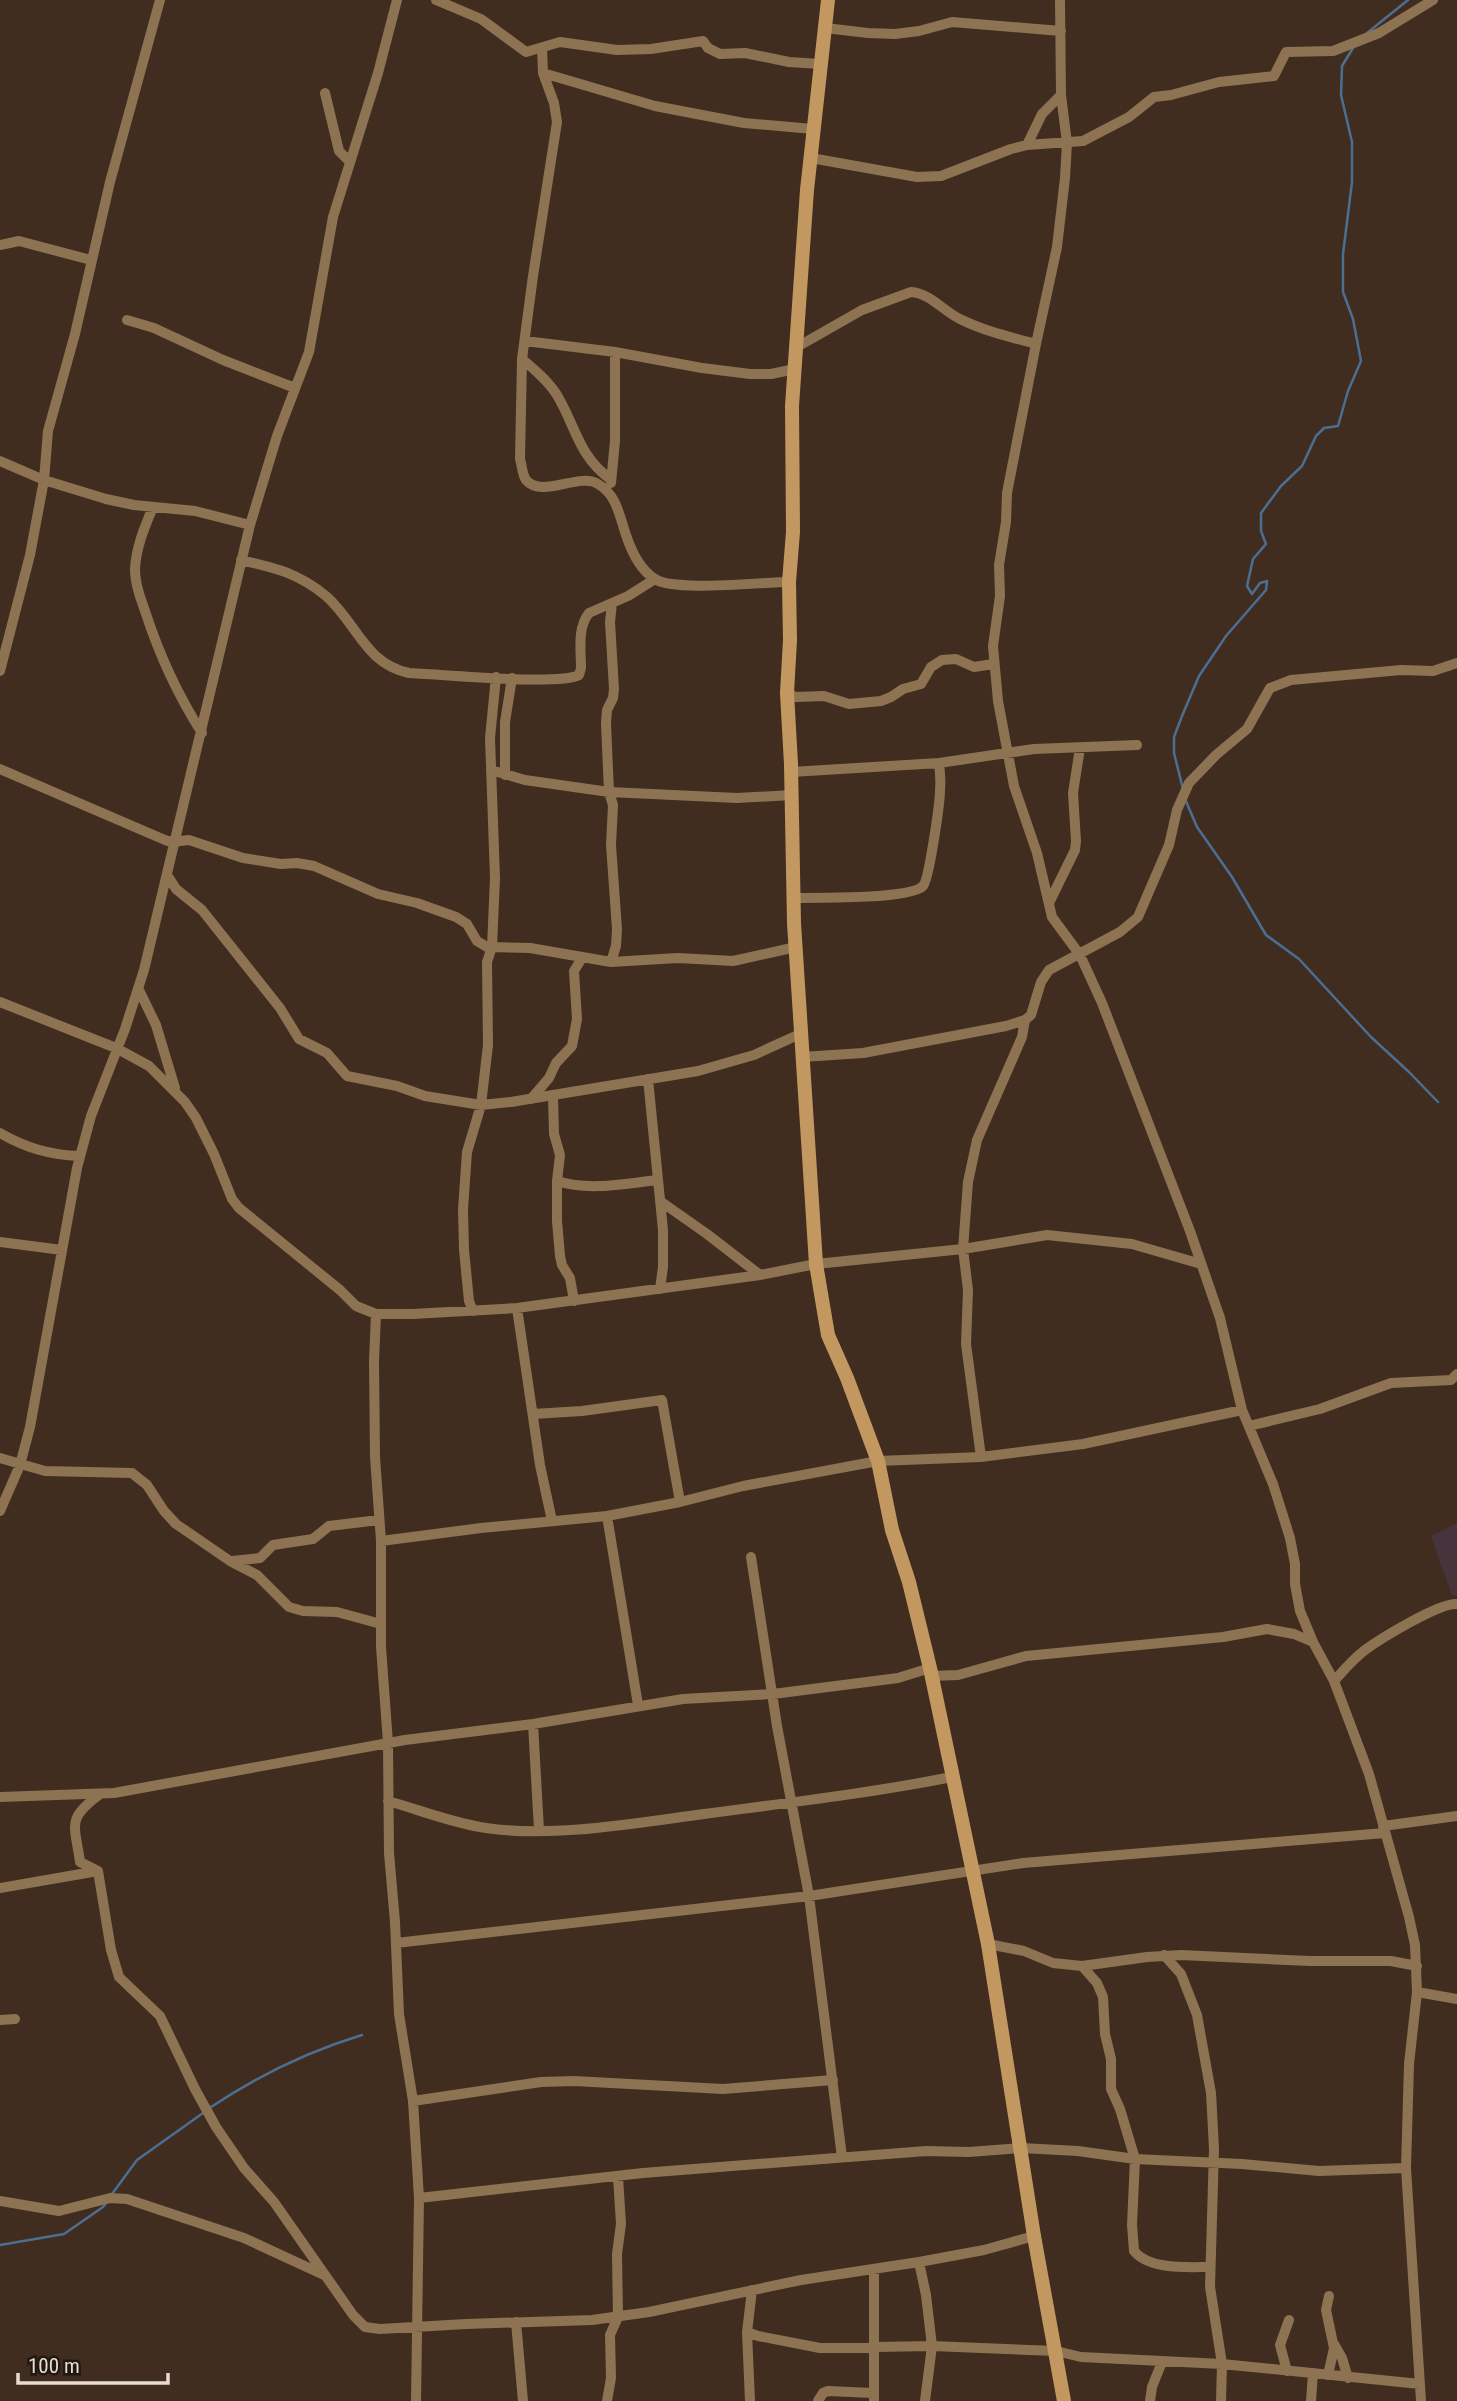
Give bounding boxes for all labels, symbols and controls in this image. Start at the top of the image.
scale bar [18,2342,168,2386]
text: 100 m [28,2354,80,2378]

